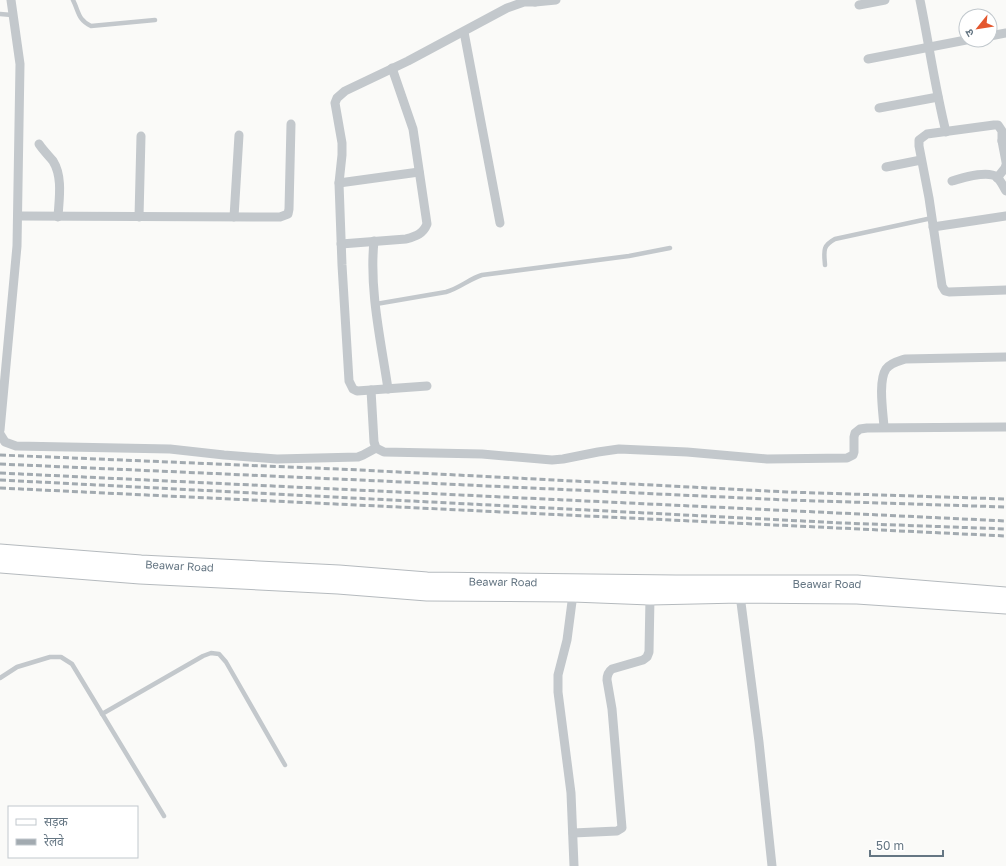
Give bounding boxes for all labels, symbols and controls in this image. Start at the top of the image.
north arrow [958,8,998,48]
text: उ [961,27,976,39]
street label: Beawar Road [145,557,214,573]
street label: Beawar Road [469,574,538,588]
street label: Beawar Road [793,576,862,590]
legend [8,806,138,858]
text: सड़क [44,814,69,829]
scale bar [870,832,943,858]
text: रेलवे [44,834,64,849]
text: 50 m [876,838,904,853]

